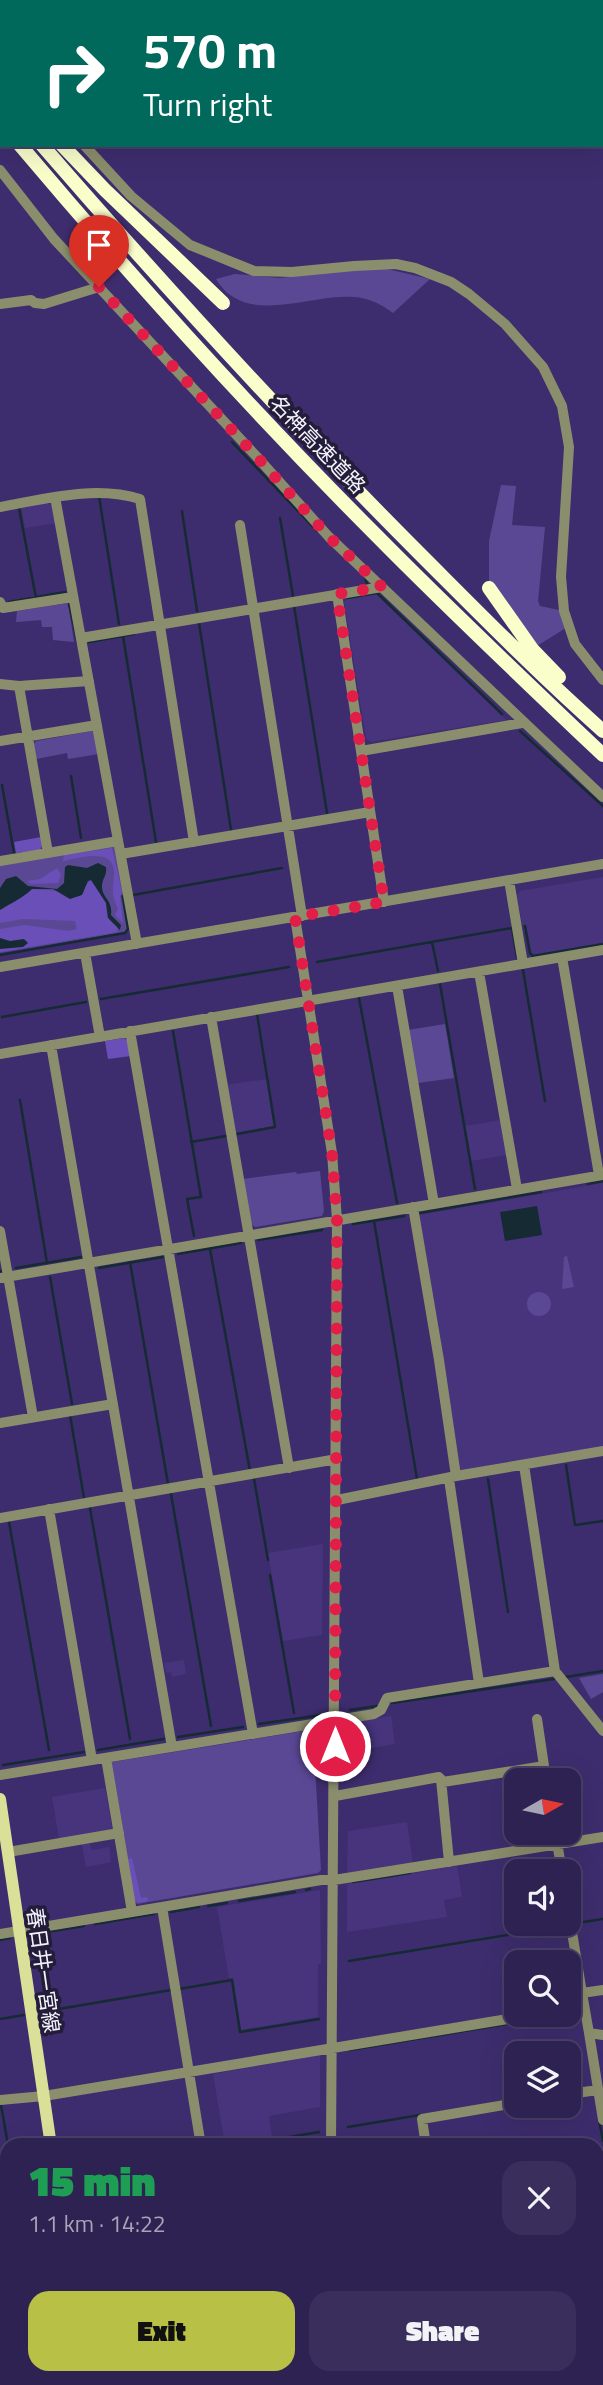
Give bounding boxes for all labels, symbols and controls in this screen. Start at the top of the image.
text: 570 m [143,12,277,87]
icon: right [28,28,119,119]
text: Turn right [143,80,272,128]
pin [69,215,129,287]
icon: arrive [80,226,118,264]
street label: 名神高速道路 [263,388,373,500]
position arrow [298,1709,372,1783]
north arrow [504,1768,581,1844]
map controls [504,1768,581,2118]
button: sound [504,1859,581,1936]
street label: 春日井一宮線 [19,1905,69,2035]
button: search [504,1950,581,2027]
button: layers [504,2041,581,2118]
text: 15 min [28,2148,155,2212]
button: close [502,2161,576,2235]
text: 1.1 km · 14:22 [28,2206,166,2241]
button: Exit [28,2291,295,2371]
button: Share [309,2291,576,2371]

